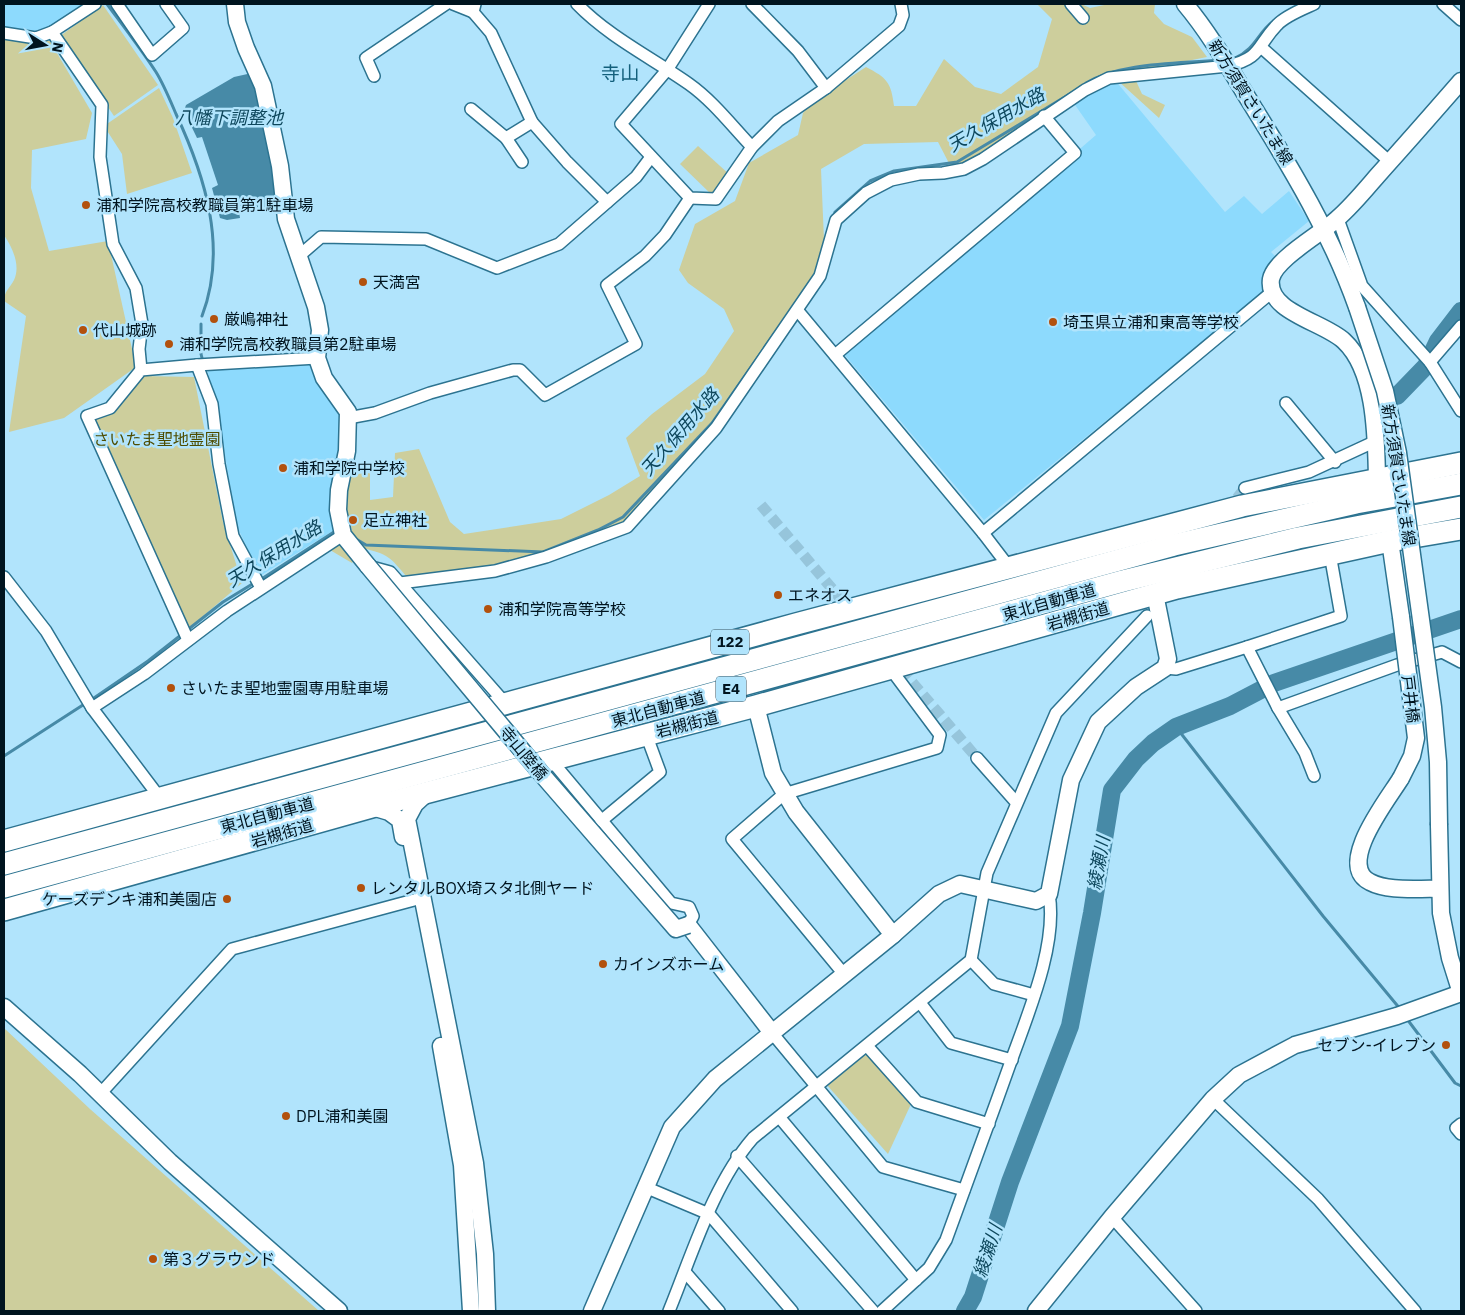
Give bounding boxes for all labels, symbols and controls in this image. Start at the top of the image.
north arrow [20,20,70,70]
street label: 新方須賀さいたま線 [1204,36,1298,168]
text: N [48,41,68,54]
district label: 寺山 [601,61,639,85]
water label: 天久保用水路 [943,82,1050,157]
water label: 八幡下調整池 [175,106,285,129]
place label: 浦和学院高校教職員第1駐車場 [96,195,314,215]
marker: 浦和学院高校教職員第1駐車場 [80,199,92,211]
place label: 天満宮 [373,272,421,292]
marker: 天満宮 [357,276,369,288]
place label: 厳嶋神社 [224,309,288,329]
place label: 埼玉県立浦和東高等学校 [1063,312,1239,332]
marker: 厳嶋神社 [208,313,220,325]
marker: 埼玉県立浦和東高等学校 [1047,316,1059,328]
place label: 代山城跡 [93,320,157,340]
marker: 代山城跡 [77,324,89,336]
place label: 浦和学院高校教職員第2駐車場 [179,334,397,354]
marker: 浦和学院高校教職員第2駐車場 [163,338,175,350]
water label: 天久保用水路 [636,382,725,480]
street label: 新方須賀さいたま線 [1378,403,1420,547]
park label: さいたま聖地霊園 [93,429,221,449]
place label: 浦和学院中学校 [293,458,405,478]
marker: 浦和学院中学校 [277,462,289,474]
place label: 足立神社 [363,510,427,530]
water label: 天久保用水路 [222,514,327,592]
marker: 足立神社 [347,514,359,526]
street label: 東北自動車道 [1000,579,1098,625]
place label: エネオス [788,585,852,605]
marker: エネオス [772,589,784,601]
street label: 岩槻街道 [1044,598,1112,634]
place label: 浦和学院高等学校 [498,599,626,619]
marker: 浦和学院高等学校 [482,603,494,615]
road number: 122 [711,630,749,654]
street label: 戸井橋 [1398,674,1424,724]
road number: E4 [716,676,746,702]
place label: さいたま聖地霊園専用駐車場 [181,678,389,698]
marker: さいたま聖地霊園専用駐車場 [165,682,177,694]
street label: 東北自動車道 [609,687,707,731]
street label: 岩槻街道 [654,707,720,741]
street label: 寺山陸橋 [496,722,552,784]
street label: 東北自動車道 [218,793,316,837]
street label: 岩槻街道 [248,815,316,851]
water label: 綾瀬川 [1082,832,1115,891]
place label: レンタルBOX埼スタ北側ヤード [371,878,594,898]
marker: レンタルBOX埼スタ北側ヤード [355,882,367,894]
place label: ケーズデンキ浦和美園店 [42,889,217,909]
marker: ケーズデンキ浦和美園店 [221,893,233,905]
place label: カインズホーム [613,954,724,974]
marker: カインズホーム [597,958,609,970]
place label: セブン-イレブン [1318,1035,1436,1055]
marker: セブン-イレブン [1440,1039,1452,1051]
place label: DPL浦和美園 [296,1106,388,1126]
marker: DPL浦和美園 [280,1110,292,1122]
water label: 綾瀬川 [968,1220,1007,1280]
place label: 第３グラウンド [163,1249,275,1269]
marker: 第３グラウンド [147,1253,159,1265]

